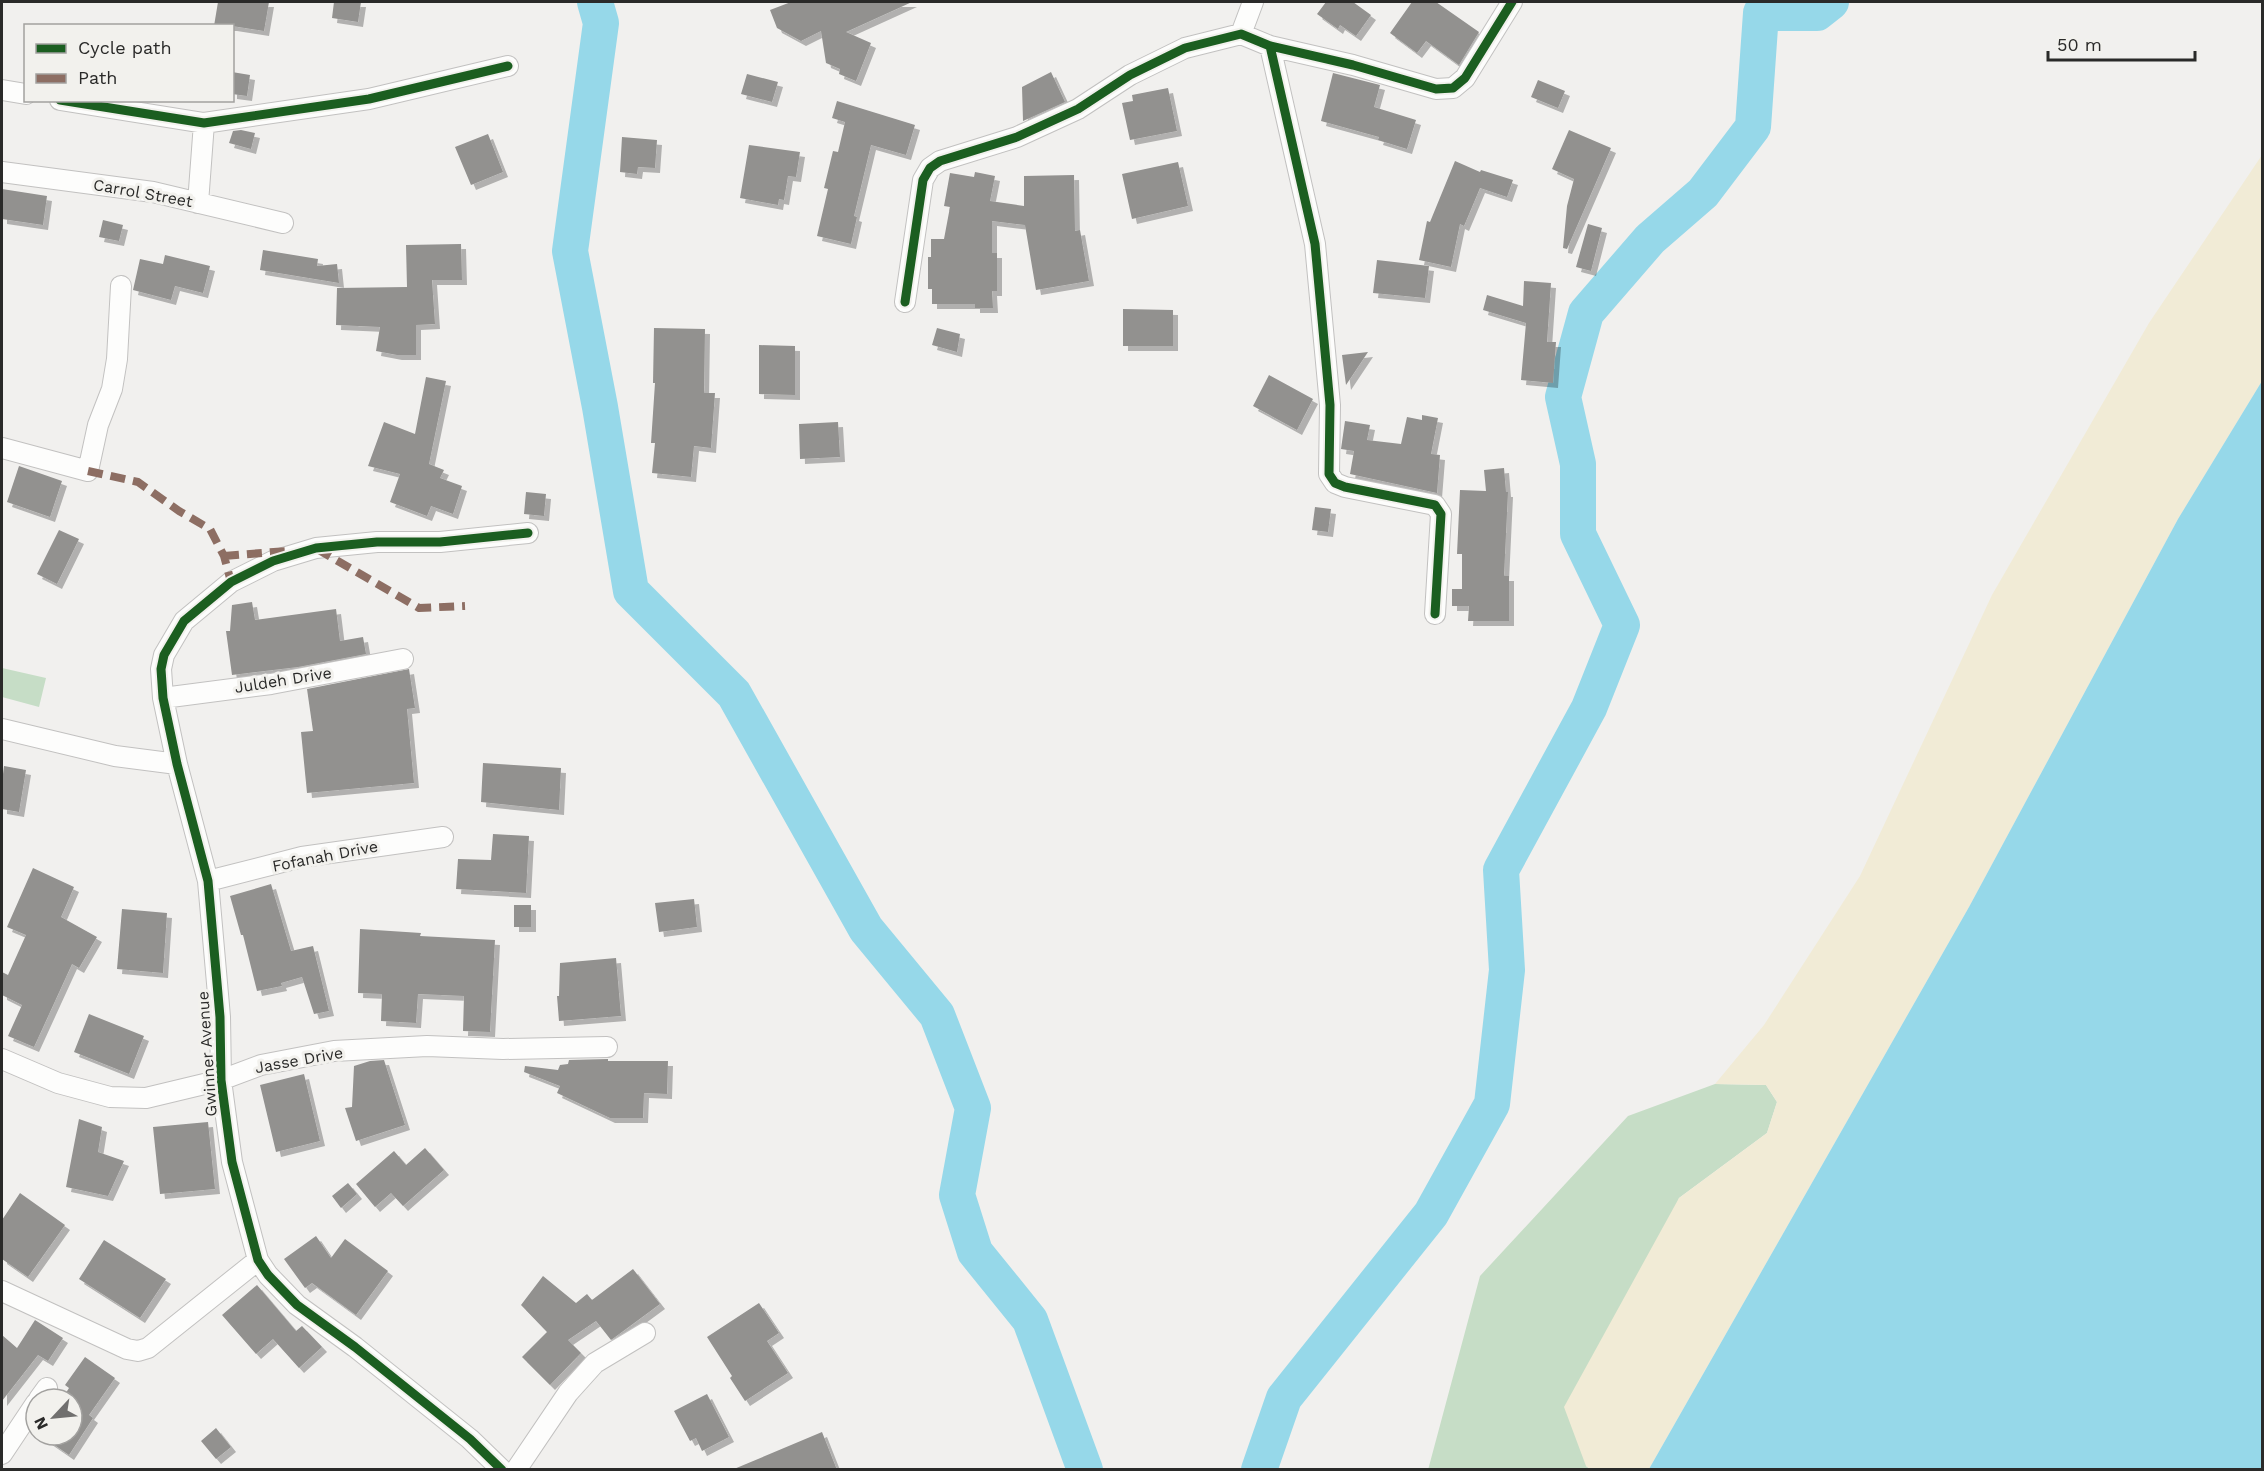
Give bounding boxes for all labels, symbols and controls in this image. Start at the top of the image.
legend [24,24,234,102]
scale bar [2048,24,2195,62]
text: 50 m [2057,34,2102,55]
text: Cycle path [78,37,172,58]
text: Path [78,67,118,88]
street label: Carrol Street [92,175,194,211]
street label: Juldeh Drive [233,663,333,697]
street label: Fofanah Drive [271,836,379,876]
street label: Gwinner Avenue [193,991,221,1117]
street label: Jasse Drive [253,1043,345,1077]
north arrow [24,1387,84,1447]
text: N [30,1414,52,1433]

